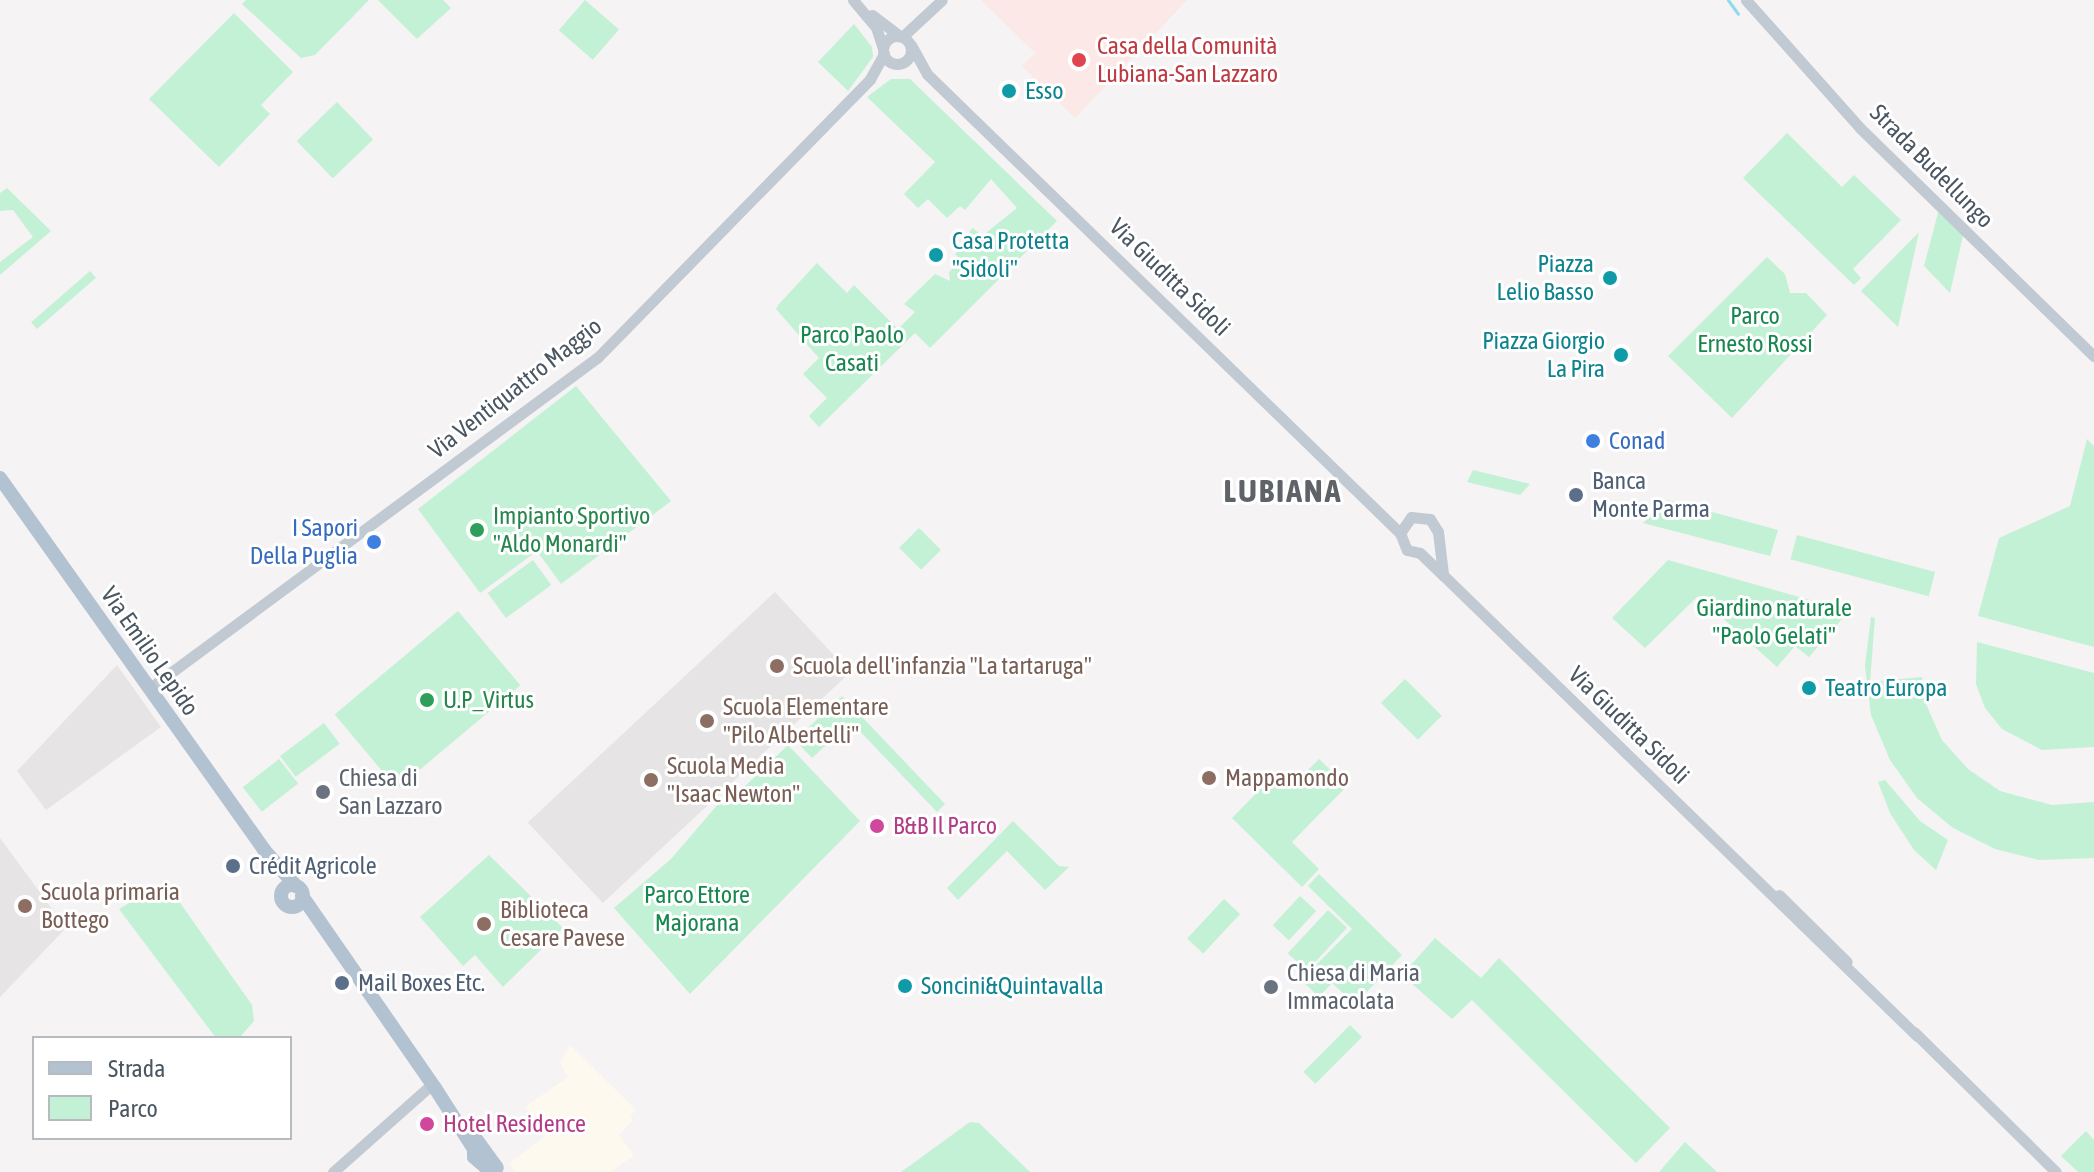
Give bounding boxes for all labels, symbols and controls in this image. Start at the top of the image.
place label: Casa della Comunità Lubiana-San Lazzaro [1097,32,1278,88]
marker: Casa della Comunità Lubiana-San Lazzaro [1068,49,1090,71]
place label: Esso [1025,77,1063,105]
marker: Esso [1000,82,1018,100]
street label: Strada Budellungo [1864,98,2000,234]
street label: Via Giuditta Sidoli [1104,212,1236,342]
place label: Casa Protetta "Sidoli" [952,227,1070,283]
marker: Casa Protetta "Sidoli" [927,246,945,264]
place label: Piazza Lelio Basso [1497,250,1594,306]
marker: Piazza Lelio Basso [1601,269,1619,287]
park label: Parco Ernesto Rossi [1697,302,1813,358]
street label: Via Ventiquattro Maggio [423,312,607,464]
park label: Parco Paolo Casati [800,321,904,377]
place label: Piazza Giorgio La Pira [1482,327,1605,383]
marker: Piazza Giorgio La Pira [1612,346,1630,364]
place label: Conad [1609,427,1665,455]
marker: Conad [1584,432,1602,450]
place label: Banca Monte Parma [1592,467,1710,523]
district label: LUBIANA [1224,472,1342,510]
marker: Banca Monte Parma [1567,486,1585,504]
place label: Impianto Sportivo "Aldo Monardi" [493,502,650,558]
place label: I Sapori Della Puglia [250,514,358,570]
marker: Impianto Sportivo "Aldo Monardi" [468,521,486,539]
marker: I Sapori Della Puglia [365,533,383,551]
street label: Via Emilio Lepido [95,581,205,721]
park label: Giardino naturale "Paolo Gelati" [1696,594,1852,650]
place label: Scuola dell'infanzia "La tartaruga" [793,652,1092,680]
marker: Scuola dell'infanzia "La tartaruga" [768,657,786,675]
street label: Via Giuditta Sidoli [1563,660,1695,790]
place label: Teatro Europa [1825,674,1947,702]
marker: Teatro Europa [1800,679,1818,697]
place label: U.P_Virtus [443,686,534,714]
marker: U.P_Virtus [418,691,436,709]
place label: Scuola Elementare "Pilo Albertelli" [723,693,889,749]
marker: Scuola Elementare "Pilo Albertelli" [698,712,716,730]
place label: Scuola Media "Isaac Newton" [667,752,800,808]
place label: Chiesa di San Lazzaro [339,764,442,820]
place label: Mappamondo [1225,764,1349,792]
marker: Mappamondo [1200,769,1218,787]
marker: Scuola Media "Isaac Newton" [642,771,660,789]
marker: Chiesa di San Lazzaro [314,783,332,801]
place label: B&B Il Parco [893,812,997,840]
marker: B&B Il Parco [868,817,886,835]
place label: Crédit Agricole [249,852,377,880]
marker: Crédit Agricole [224,857,242,875]
place label: Scuola primaria Bottego [41,878,180,934]
park label: Parco Ettore Majorana [644,881,750,937]
place label: Biblioteca Cesare Pavese [500,896,625,952]
marker: Scuola primaria Bottego [16,897,34,915]
marker: Biblioteca Cesare Pavese [475,915,493,933]
place label: Chiesa di Maria Immacolata [1287,959,1420,1015]
place label: Mail Boxes Etc. [358,969,485,997]
place label: Soncini&Quintavalla [921,972,1104,1000]
marker: Mail Boxes Etc. [333,974,351,992]
marker: Soncini&Quintavalla [896,977,914,995]
marker: Chiesa di Maria Immacolata [1262,978,1280,996]
legend [32,1036,292,1140]
text: Strada [108,1055,165,1082]
text: Parco [108,1095,158,1122]
place label: Hotel Residence [443,1110,586,1138]
marker: Hotel Residence [418,1115,436,1133]

